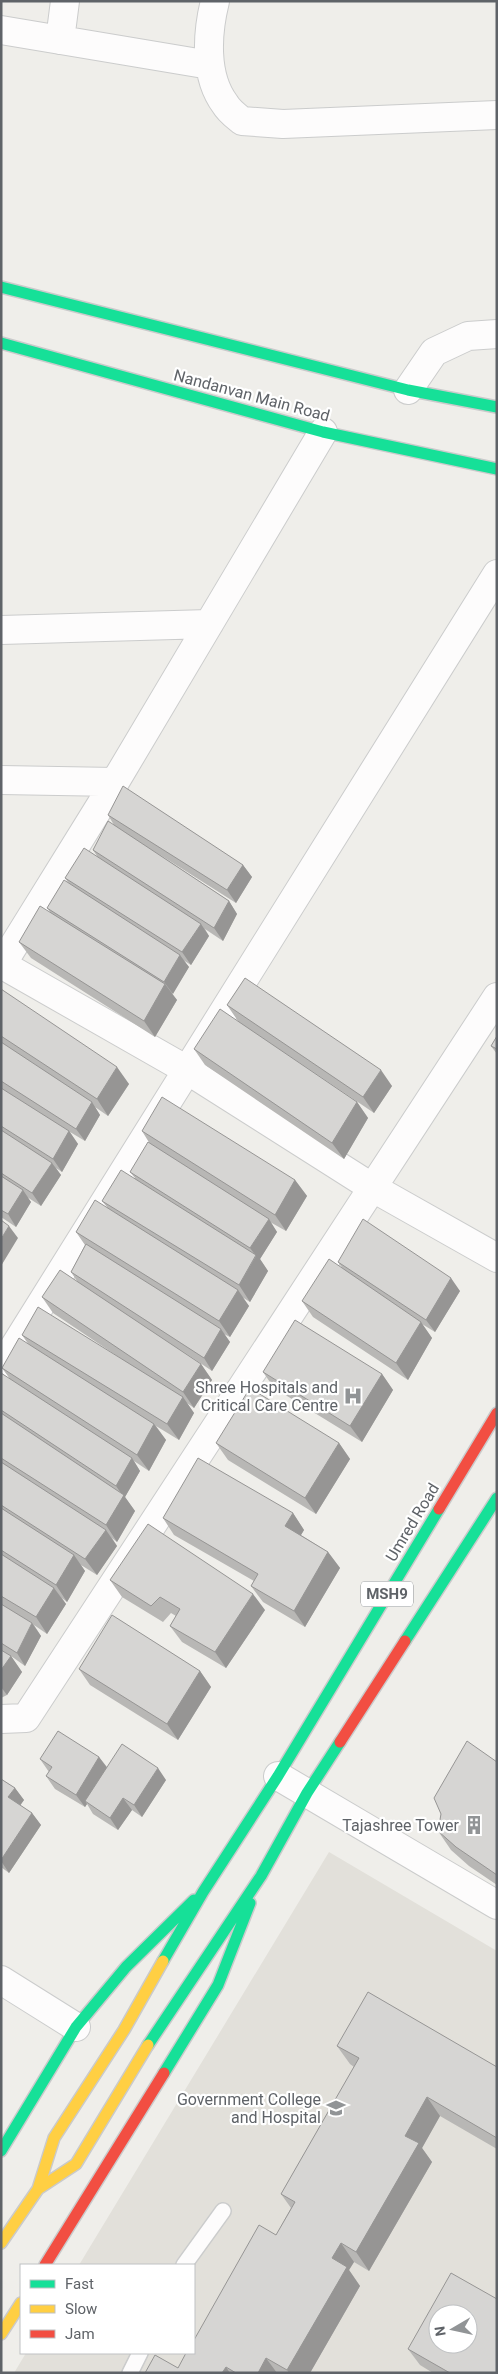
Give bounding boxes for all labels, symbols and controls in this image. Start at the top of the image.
street label: Nandanvan Main Road [172,366,332,425]
place label: Shree Hospitals and Critical Care Centre [195,1378,338,1415]
hospital icon: Shree Hospitals and Critical Care Centre [342,1385,364,1407]
street label: Umred Road [382,1480,443,1565]
road number: MSH9 [361,1582,413,1606]
building icon: Tajashree Tower [463,1814,485,1836]
place label: Tajashree Tower [342,1816,460,1835]
place label: Government College and Hospital [177,2090,321,2127]
school or university icon: Government College and Hospital [325,2097,347,2119]
legend [20,2264,195,2354]
text: Fast [65,2275,94,2293]
text: Slow [65,2300,97,2318]
north arrow [428,2304,478,2354]
text: Jam [65,2325,95,2343]
text: N [431,2325,449,2337]

